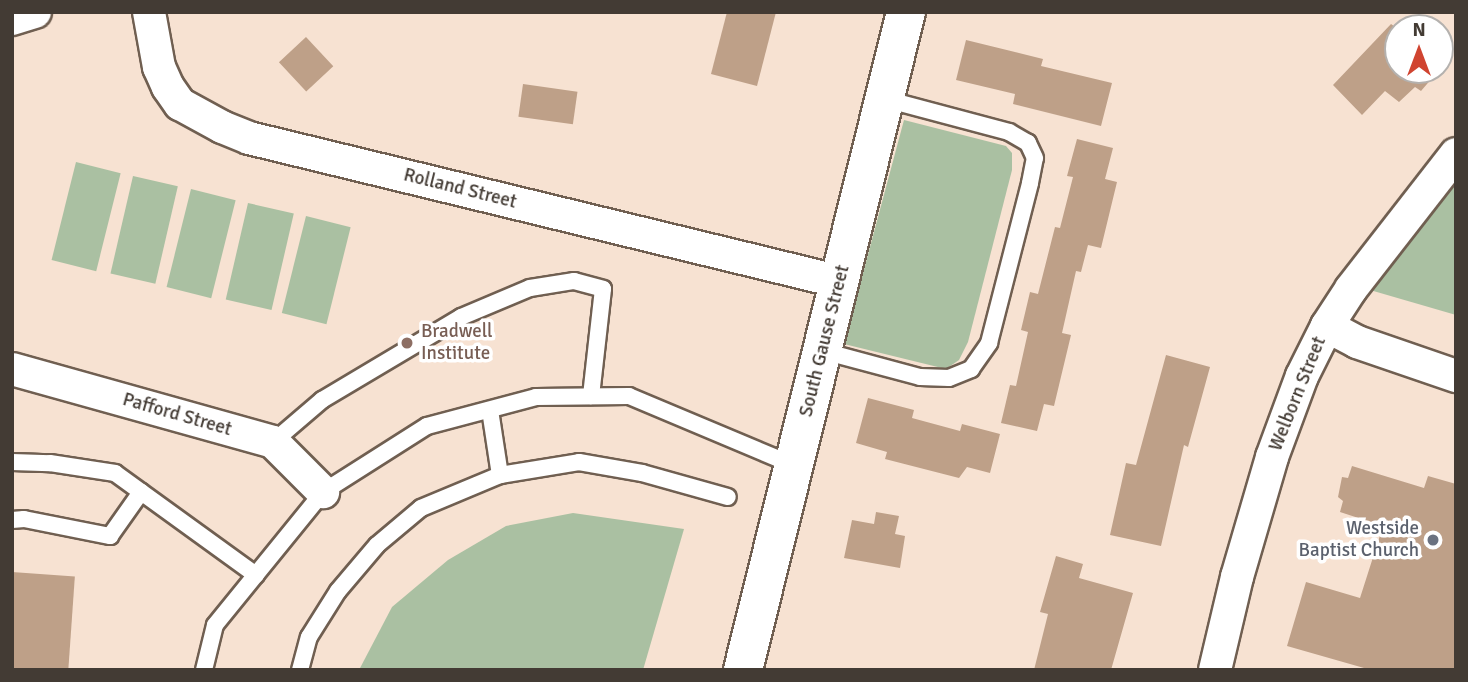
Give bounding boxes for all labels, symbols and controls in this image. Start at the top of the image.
north arrow [1384,14,1454,84]
text: N [1412,18,1426,42]
street label: Rolland Street [401,164,519,214]
street label: South Gause Street [795,263,855,419]
place label: Bradwell Institute [421,321,493,365]
street label: Welborn Street [1265,333,1331,455]
marker: Bradwell Institute [399,335,415,351]
street label: Pafford Street [120,389,234,441]
place label: Westside Baptist Church [1299,518,1419,562]
marker: Westside Baptist Church [1425,532,1441,548]

